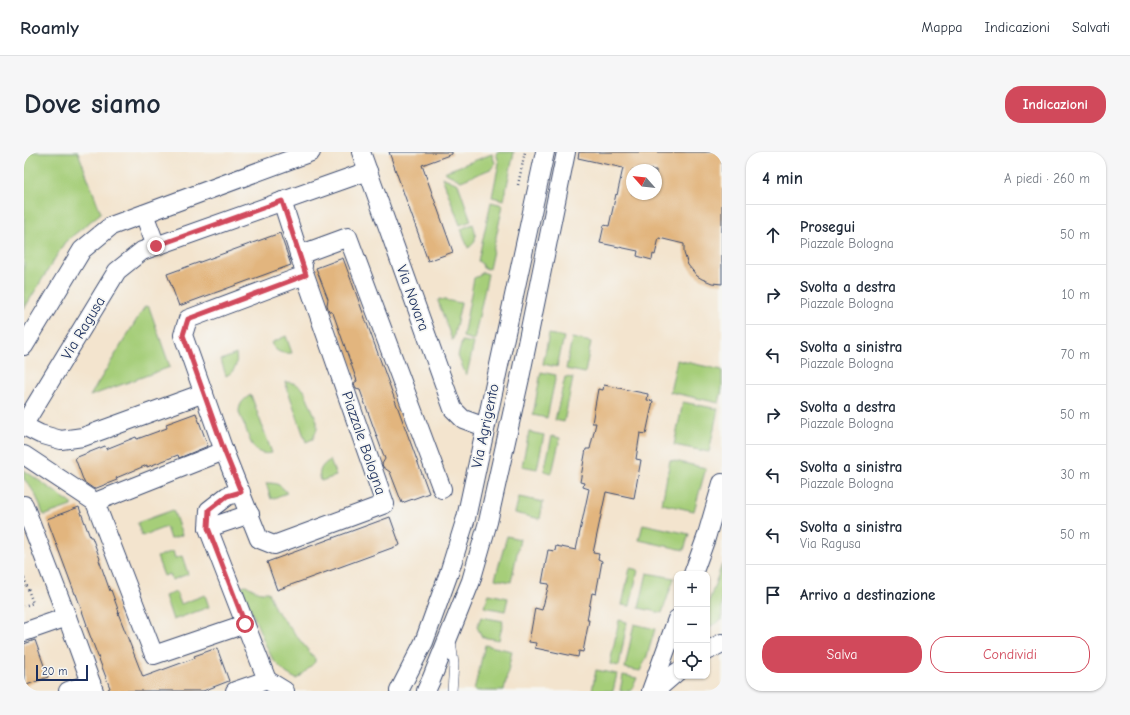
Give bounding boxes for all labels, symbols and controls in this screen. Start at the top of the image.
text: Roamly [20,17,79,39]
text: Mappa [922,19,963,36]
text: Indicazioni [985,19,1050,36]
text: Salvati [1072,19,1110,36]
button: Indicazioni [1005,86,1106,123]
text: Dove siamo [24,88,161,120]
north arrow [626,164,662,200]
text: 4 min [762,169,803,188]
text: A piedi · 260 m [1004,171,1090,186]
text: Prosegui [800,218,855,236]
icon: ahead [762,224,784,246]
text: 50 m [1060,227,1090,242]
text: Piazzale Bologna [800,236,894,251]
route end [147,237,165,255]
street label: Via Novara [393,263,433,333]
text: Svolta a destra [800,278,896,296]
icon: right [762,284,784,306]
text: 10 m [1062,287,1090,302]
street label: Via Ragusa [57,293,109,363]
text: Piazzale Bologna [800,296,894,311]
text: Svolta a sinistra [800,338,902,356]
icon: left [762,344,784,366]
text: 70 m [1061,347,1090,362]
text: Piazzale Bologna [800,356,894,371]
street label: Via Agrigento [467,382,503,470]
street label: Piazzale Bologna [338,389,390,497]
text: Svolta a destra [800,398,896,416]
icon: right [762,404,784,426]
text: 50 m [1060,407,1090,422]
text: Piazzale Bologna [800,416,894,431]
text: Svolta a sinistra [800,458,902,476]
icon: left [762,464,784,486]
text: 30 m [1060,467,1090,482]
text: Piazzale Bologna [800,476,894,491]
text: Svolta a sinistra [800,518,902,536]
icon: left [762,524,784,546]
text: 50 m [1060,527,1090,542]
text: Via Ragusa [800,536,861,551]
map controls [674,571,710,679]
button: + [674,571,710,607]
icon: arrive [762,584,784,606]
text: Arrivo a destinazione [800,586,935,604]
button: − [674,607,710,643]
route start [236,615,254,633]
button: Salva [762,636,922,673]
button: Condividi [930,636,1090,673]
button: locate [674,643,710,679]
scale bar [36,663,88,682]
text: 20 m [42,665,67,678]

